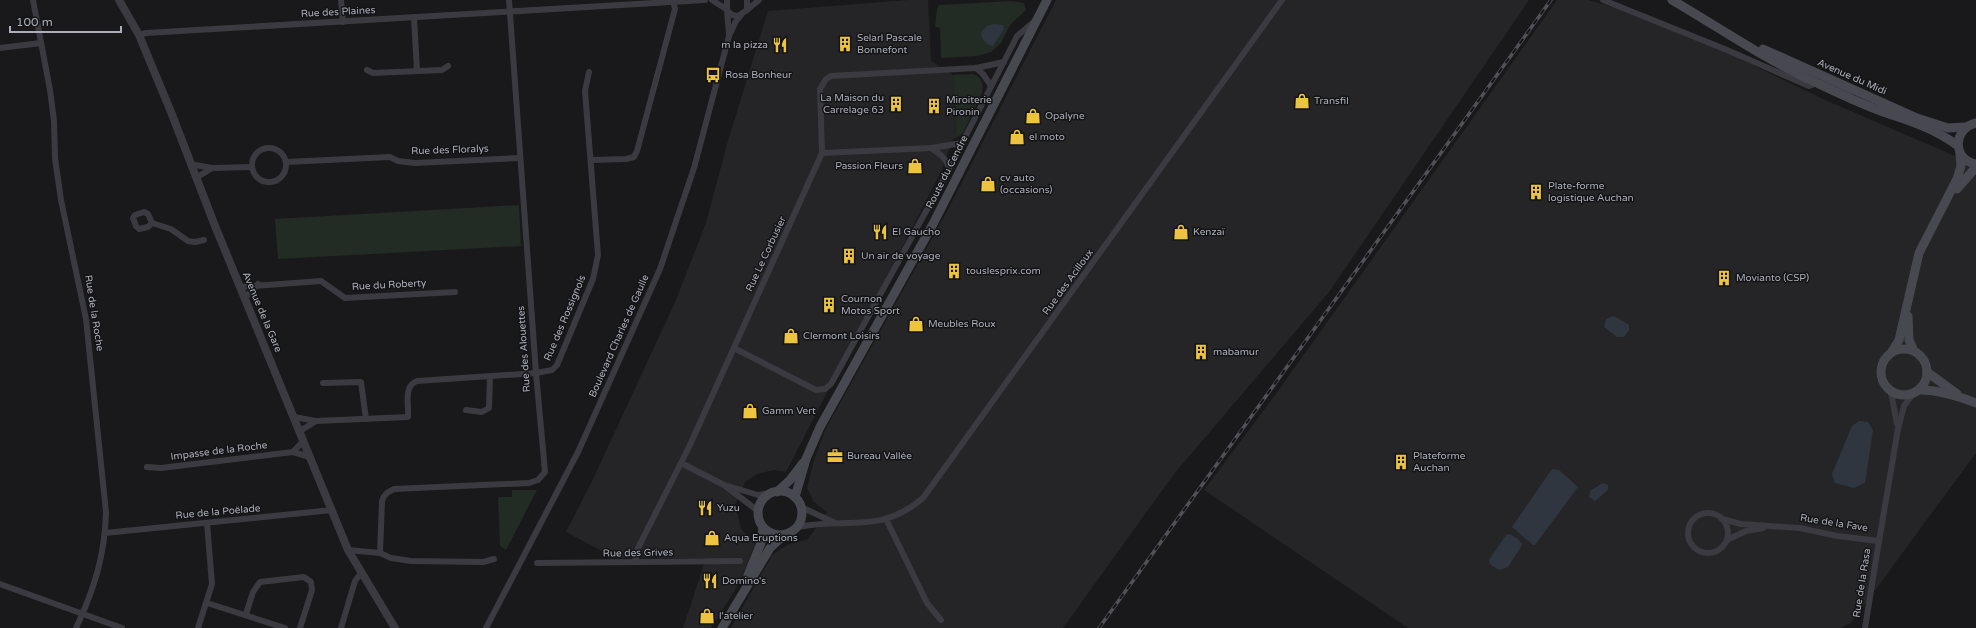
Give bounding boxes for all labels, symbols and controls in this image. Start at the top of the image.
street label: Rue des Plaines [300,4,376,20]
scale bar [10,8,121,34]
text: 100 m [16,15,53,29]
place label: Selarl Pascale Bonnefont [857,32,922,56]
building icon: Selarl Pascale Bonnefont [836,35,854,53]
restaurant icon: m la pizza [771,36,789,54]
place label: m la pizza [721,39,768,51]
street label: Avenue du Midi [1816,56,1888,98]
bus stop icon: Rosa Bonheur [704,66,722,84]
place label: Rosa Bonheur [725,69,792,81]
place label: La Maison du Carrelage 63 [820,92,884,116]
shop icon: Transfil [1293,92,1311,110]
place label: Miroiterie Pironin [946,94,992,118]
building icon: La Maison du Carrelage 63 [887,95,905,113]
place label: Transfil [1314,95,1349,107]
building icon: Miroiterie Pironin [925,97,943,115]
shop icon: Opalyne [1024,107,1042,125]
place label: Opalyne [1045,110,1085,122]
shop icon: el moto [1008,128,1026,146]
place label: el moto [1029,131,1065,143]
street label: Route du Cendre [923,133,971,211]
street label: Rue des Floralys [411,143,489,157]
shop icon: Passion Fleurs [906,157,924,175]
place label: Passion Fleurs [835,160,903,172]
place label: cv auto (occasions) [1000,172,1052,196]
shop icon: cv auto (occasions) [979,175,997,193]
place label: Plate-forme logistique Auchan [1548,180,1634,204]
building icon: Plate-forme logistique Auchan [1527,183,1545,201]
street label: Rue Le Corbusier [743,214,789,293]
restaurant icon: El Gaucho [871,223,889,241]
shop icon: Kenzaï [1172,223,1190,241]
place label: El Gaucho [892,226,940,238]
place label: Kenzaï [1193,226,1225,238]
building icon: Un air de voyage [840,247,858,265]
street label: Rue des Acilloux [1040,247,1096,317]
place label: Un air de voyage [861,250,941,262]
building icon: touslesprix.com [945,262,963,280]
place label: touslesprix.com [966,265,1041,277]
building icon: Movianto (CSP) [1715,269,1733,287]
street label: Avenue de la Gare [240,270,284,354]
street label: Boulevard Charles de Gaulle [586,272,652,399]
place label: Movianto (CSP) [1736,272,1809,284]
street label: Rue des Rossignols [542,273,589,363]
street label: Rue de la Roche [82,274,106,352]
street label: Rue du Roberty [351,277,427,293]
place label: Cournon Motos Sport [841,293,900,317]
building icon: Cournon Motos Sport [820,296,838,314]
street label: Rue des Alouettes [515,305,533,393]
shop icon: Meubles Roux [907,315,925,333]
place label: Meubles Roux [928,318,996,330]
shop icon: Clermont Loisirs [782,327,800,345]
place label: Clermont Loisirs [803,330,880,342]
building icon: mabamur [1192,343,1210,361]
place label: mabamur [1213,346,1259,358]
shop icon: Gamm Vert [741,402,759,420]
place label: Gamm Vert [762,405,816,417]
street label: Impasse de la Roche [170,439,268,463]
office icon: Bureau Vallée [826,447,844,465]
place label: Bureau Vallée [847,450,912,462]
place label: Plateforme Auchan [1413,450,1466,474]
building icon: Plateforme Auchan [1392,453,1410,471]
restaurant icon: Yuzu [696,499,714,517]
street label: Rue de la Poëlade [175,502,261,522]
place label: Yuzu [717,502,740,514]
street label: Rue de la Fave [1799,512,1869,534]
shop icon: Aqua Eruptions [703,529,721,547]
place label: Aqua Eruptions [724,532,798,544]
street label: Rue des Grives [603,546,674,560]
street label: Rue de la Rasa [1851,548,1873,618]
restaurant icon: Domino's [701,572,719,590]
place label: Domino's [722,575,766,587]
shop icon: l'atelier [698,607,716,625]
place label: l'atelier [719,610,753,622]

